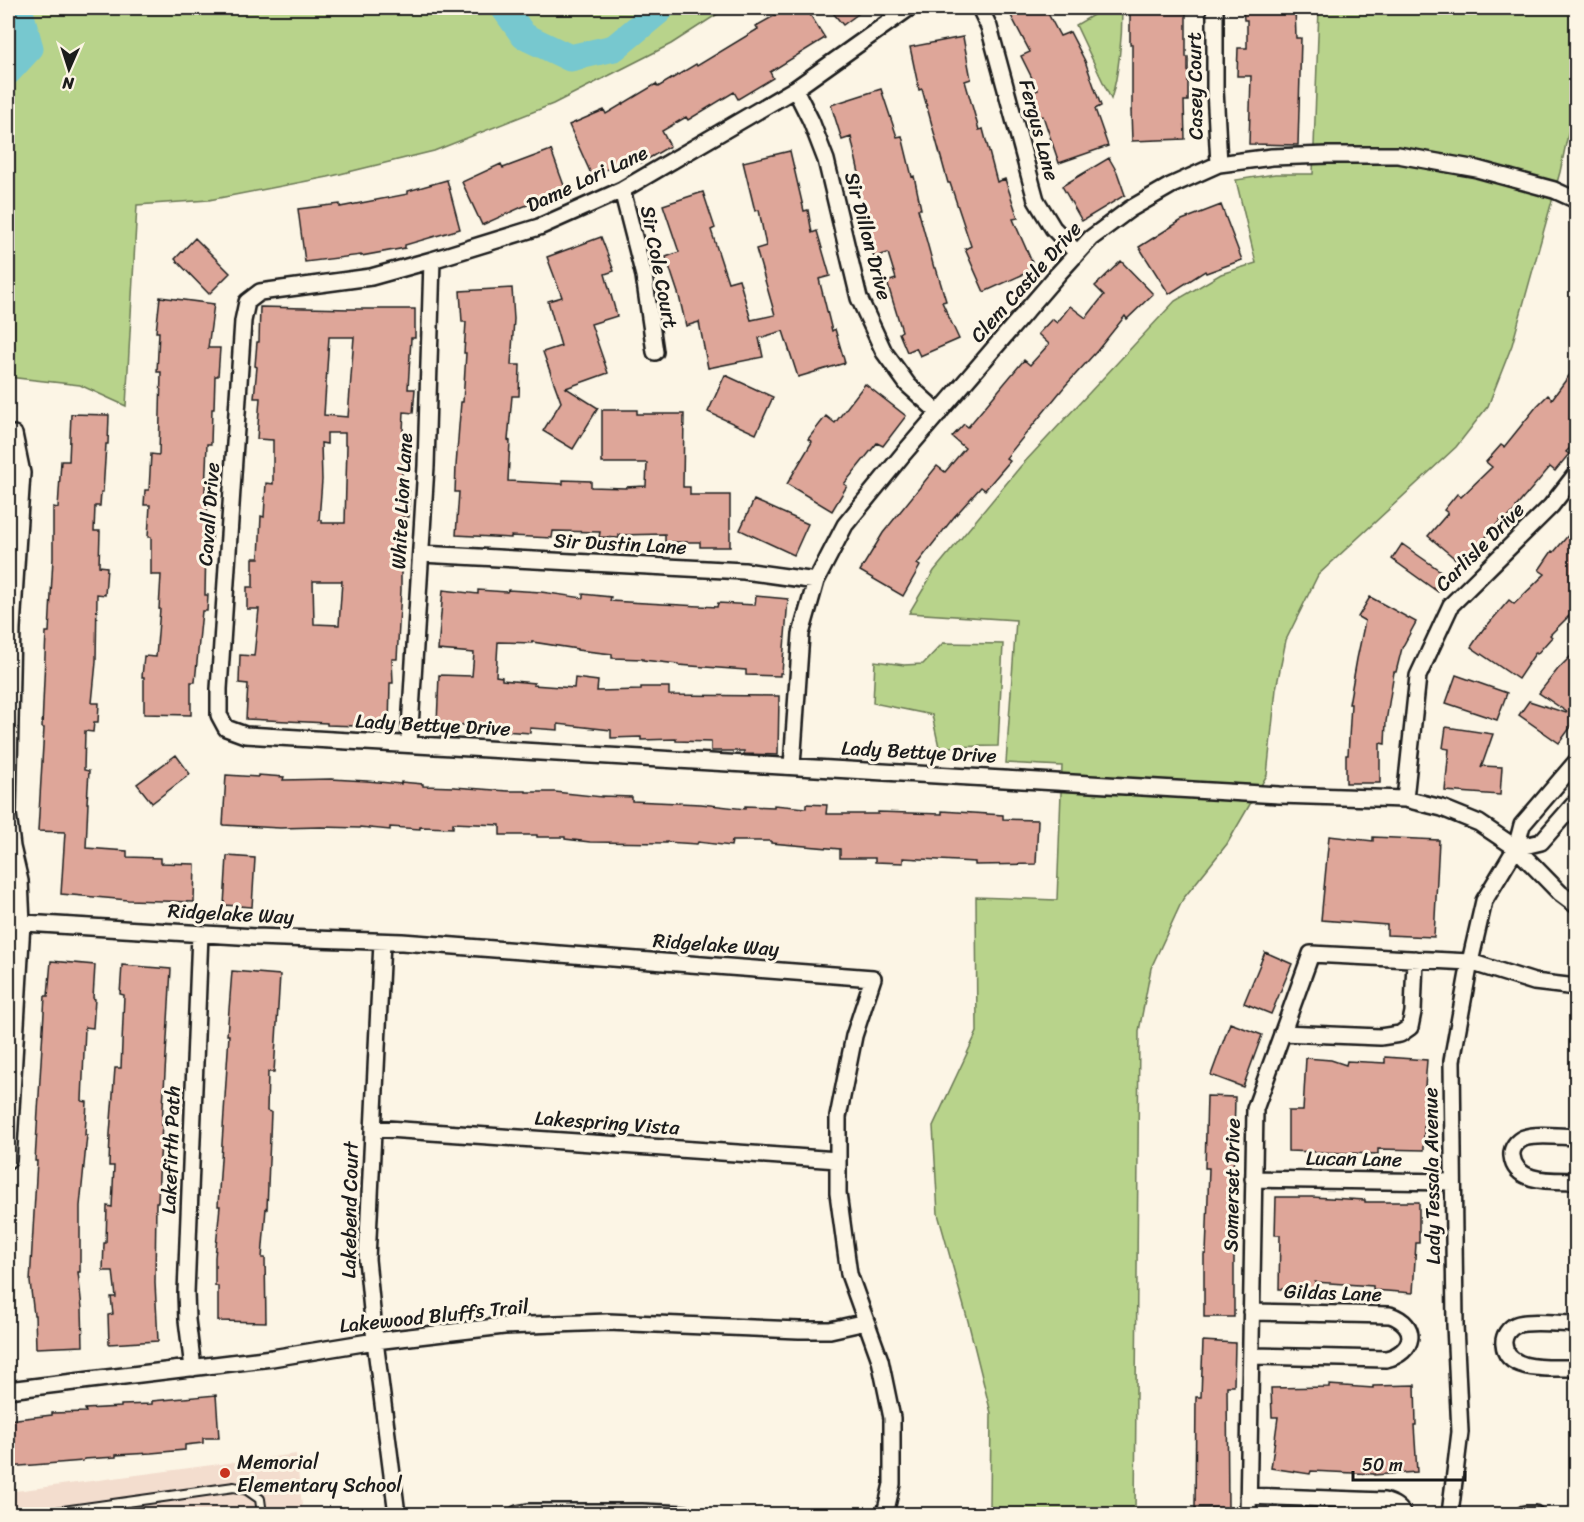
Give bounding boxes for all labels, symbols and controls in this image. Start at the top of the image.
street label: Casey Court [1177,32,1213,140]
north arrow [39,39,99,99]
text: N [61,69,76,98]
street label: Fergus Lane [1009,75,1069,185]
street label: Dame Lori Lane [520,135,654,222]
street label: Sir Dillon Drive [834,168,902,304]
street label: Sir Cole Court [630,203,688,332]
street label: Clem Castle Drive [961,213,1091,351]
street label: White Lion Lane [381,432,423,570]
street label: Cavall Drive [188,461,230,567]
street label: Carlisle Drive [1427,494,1533,600]
street label: Sir Dustin Lane [553,523,687,565]
street label: Lady Bettye Drive [355,703,511,747]
street label: Lady Bettye Drive [841,730,997,774]
street label: Ridgelake Way [167,893,296,935]
street label: Ridgelake Way [652,923,781,967]
street label: Lakefirth Path [151,1085,191,1215]
street label: Lady Tessala Avenue [1413,1087,1451,1265]
street label: Lakespring Vista [533,1100,682,1146]
street label: Somerset Drive [1213,1118,1251,1252]
street label: Lakebend Court [331,1140,369,1279]
street label: Lucan Lane [1306,1141,1402,1177]
street label: Gildas Lane [1283,1274,1383,1312]
street label: Lakewood Bluffs Trail [338,1289,532,1343]
scale bar [1353,1444,1466,1482]
place label: Memorial Elementary School [237,1445,402,1503]
text: 50 m [1362,1449,1403,1481]
marker: Memorial Elementary School [218,1466,232,1480]

